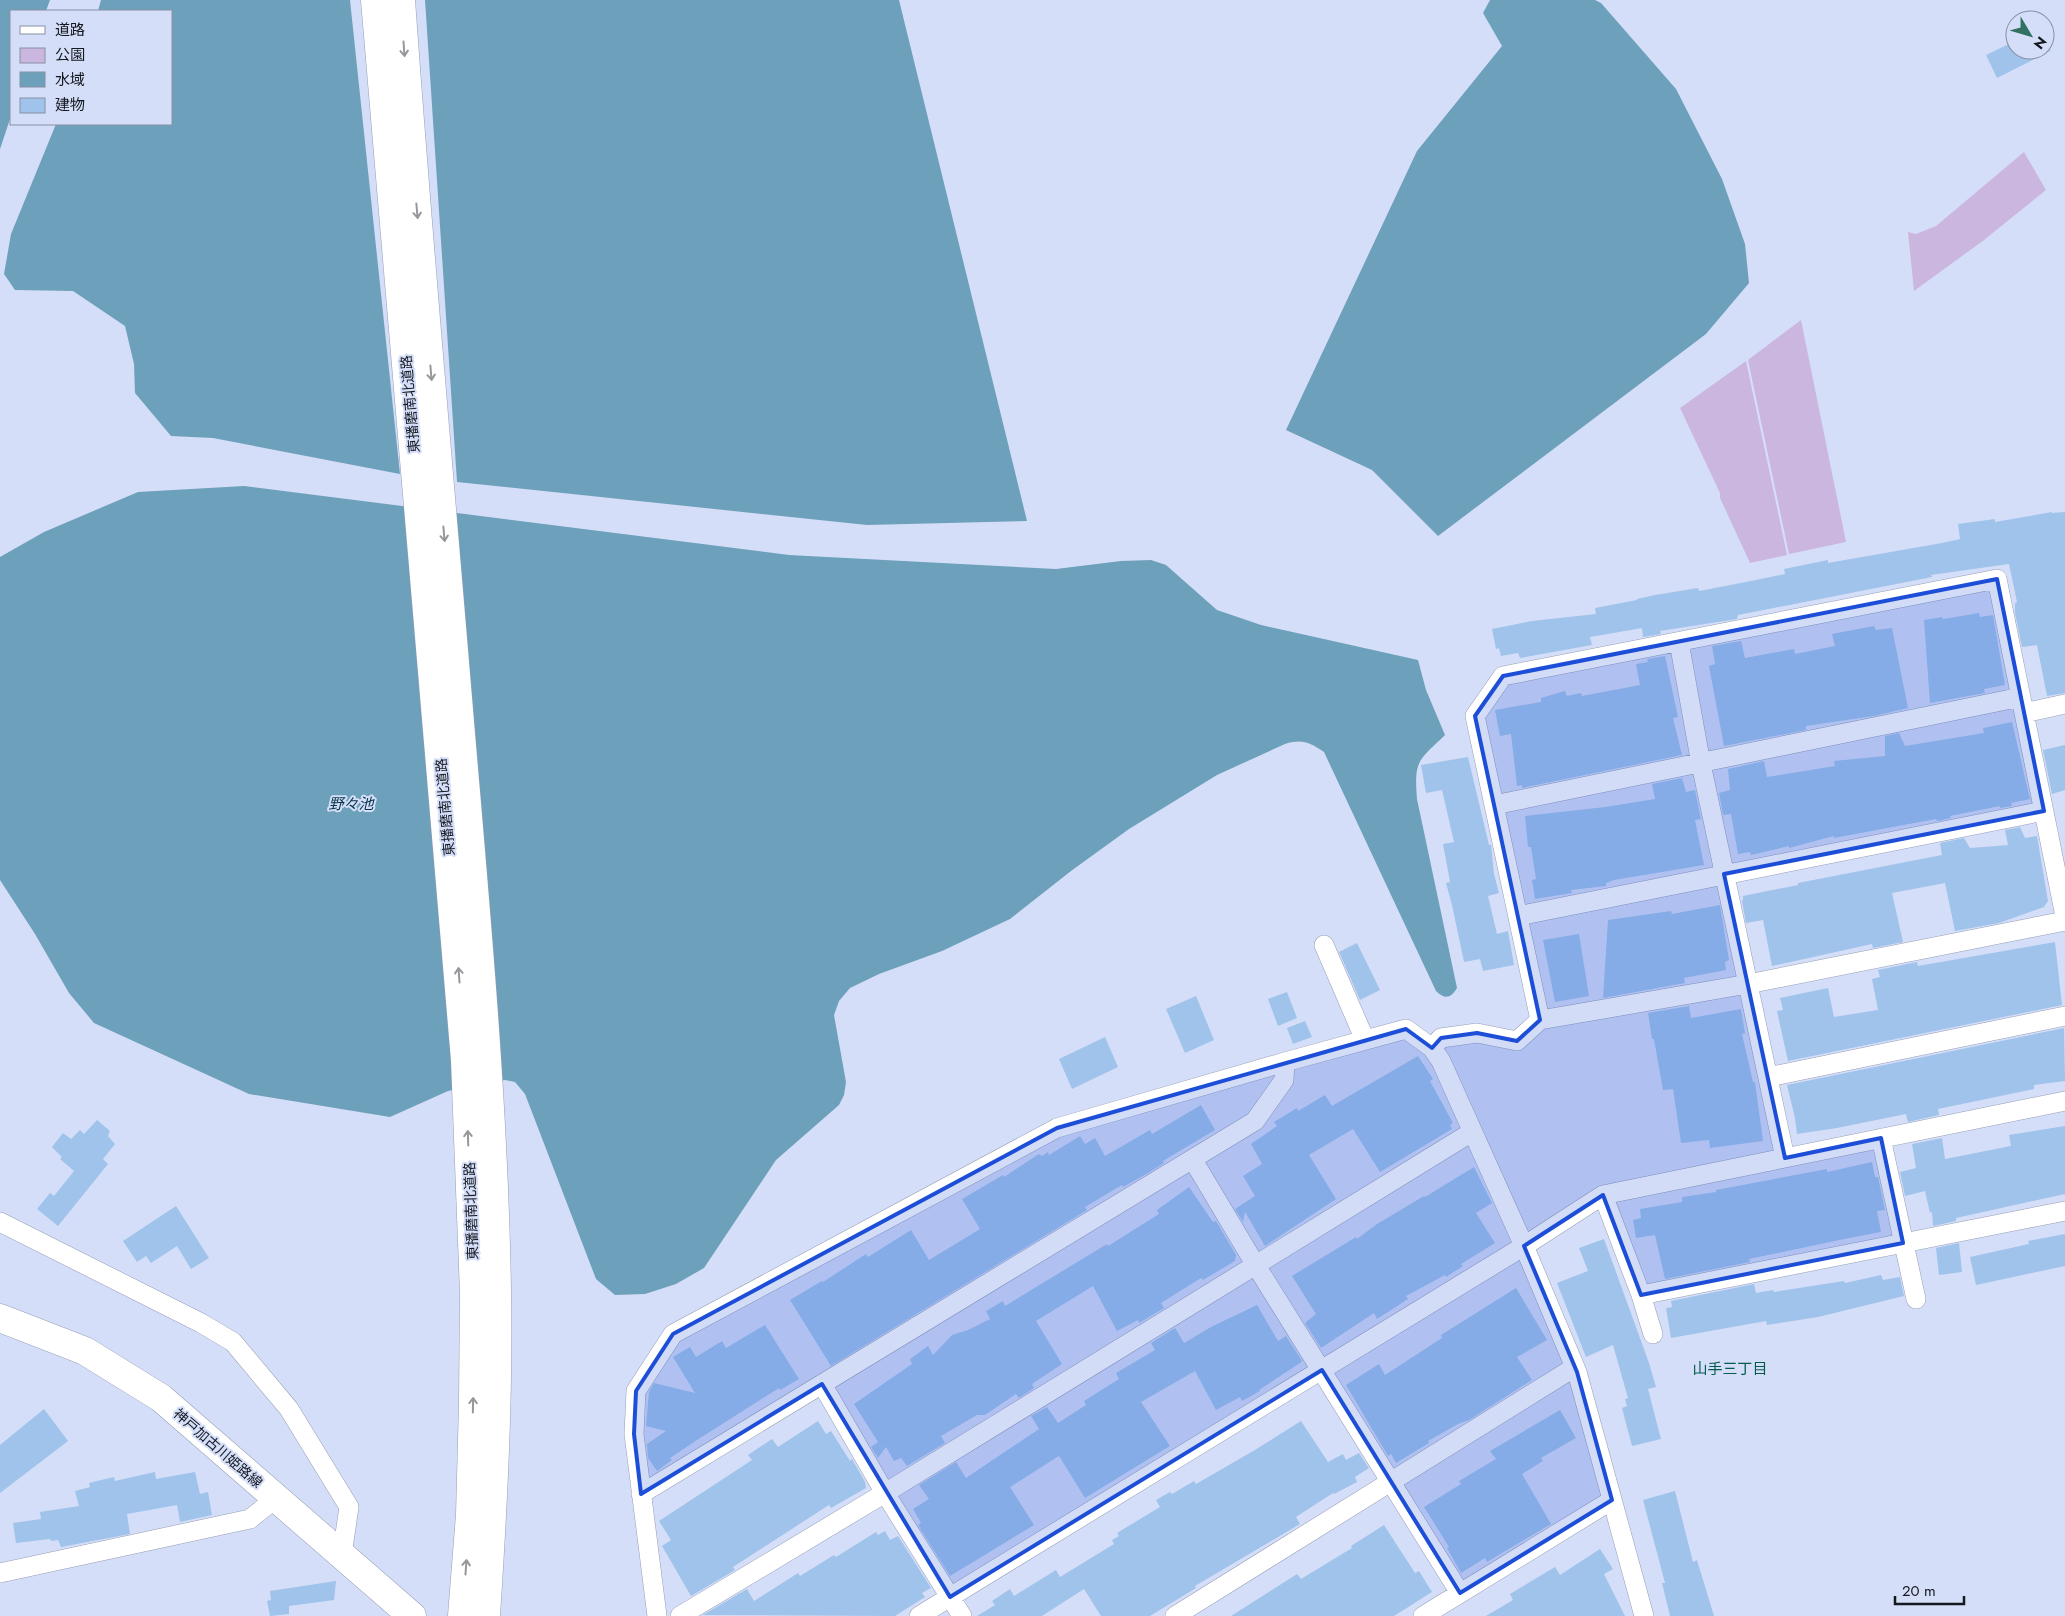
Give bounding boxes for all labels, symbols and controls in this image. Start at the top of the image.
legend [10,10,172,125]
north arrow [2005,10,2055,60]
text: 道路 [55,19,85,41]
text: N [2029,32,2052,54]
one-way arrow [399,40,409,56]
text: 公園 [55,44,85,66]
text: 水域 [55,69,85,91]
text: 建物 [55,94,85,116]
one-way arrow [412,202,422,218]
street label: 東播磨南北道路 [396,354,424,454]
one-way arrow [426,364,435,380]
one-way arrow [439,526,449,542]
street label: 東播磨南北道路 [431,757,459,857]
water label: 野々池 [328,793,375,815]
one-way arrow [454,968,463,984]
one-way arrow [463,1130,473,1146]
street label: 東播磨南北道路 [459,1162,483,1260]
district label: 山手三丁目 [1692,1358,1768,1380]
one-way arrow [468,1397,478,1414]
street label: 神戸加古川姫路線 [169,1404,267,1492]
one-way arrow [461,1560,471,1576]
scale bar [1895,1574,1964,1606]
text: 20 m [1902,1580,1936,1602]

